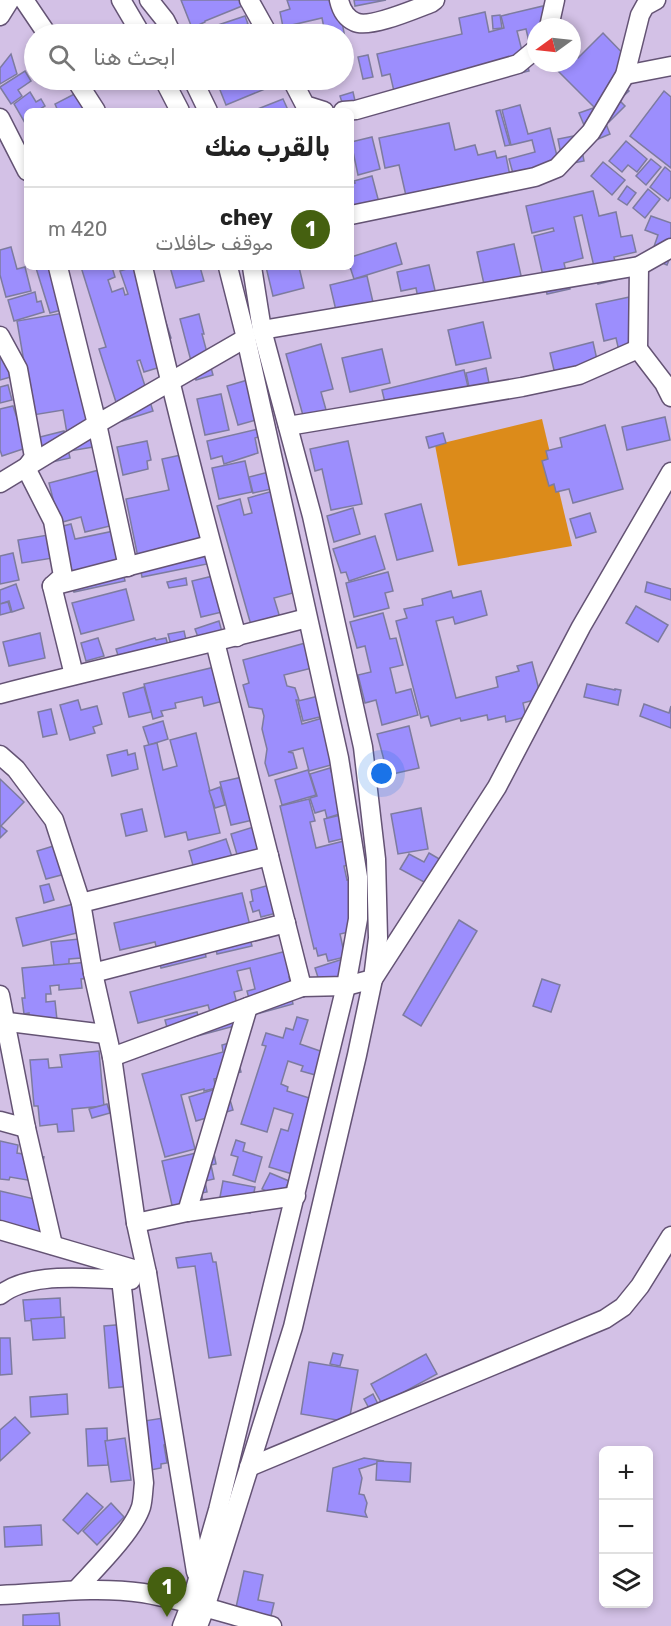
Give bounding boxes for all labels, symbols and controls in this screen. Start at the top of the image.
north arrow [527,18,581,72]
search box [24,24,354,90]
icon: search [45,41,78,74]
text: ابحث هنا [93,44,176,71]
text: بالقرب منك [205,132,330,163]
text: chey [220,204,273,231]
text: 420 m [48,217,108,241]
text: 1 [306,217,315,241]
text: موقف حافلات [155,231,273,255]
your location [367,759,396,788]
map controls [599,1446,653,1608]
button: + [599,1446,653,1500]
button: − [599,1500,653,1554]
button: layers [599,1554,653,1608]
pin: 1 [148,1568,186,1617]

